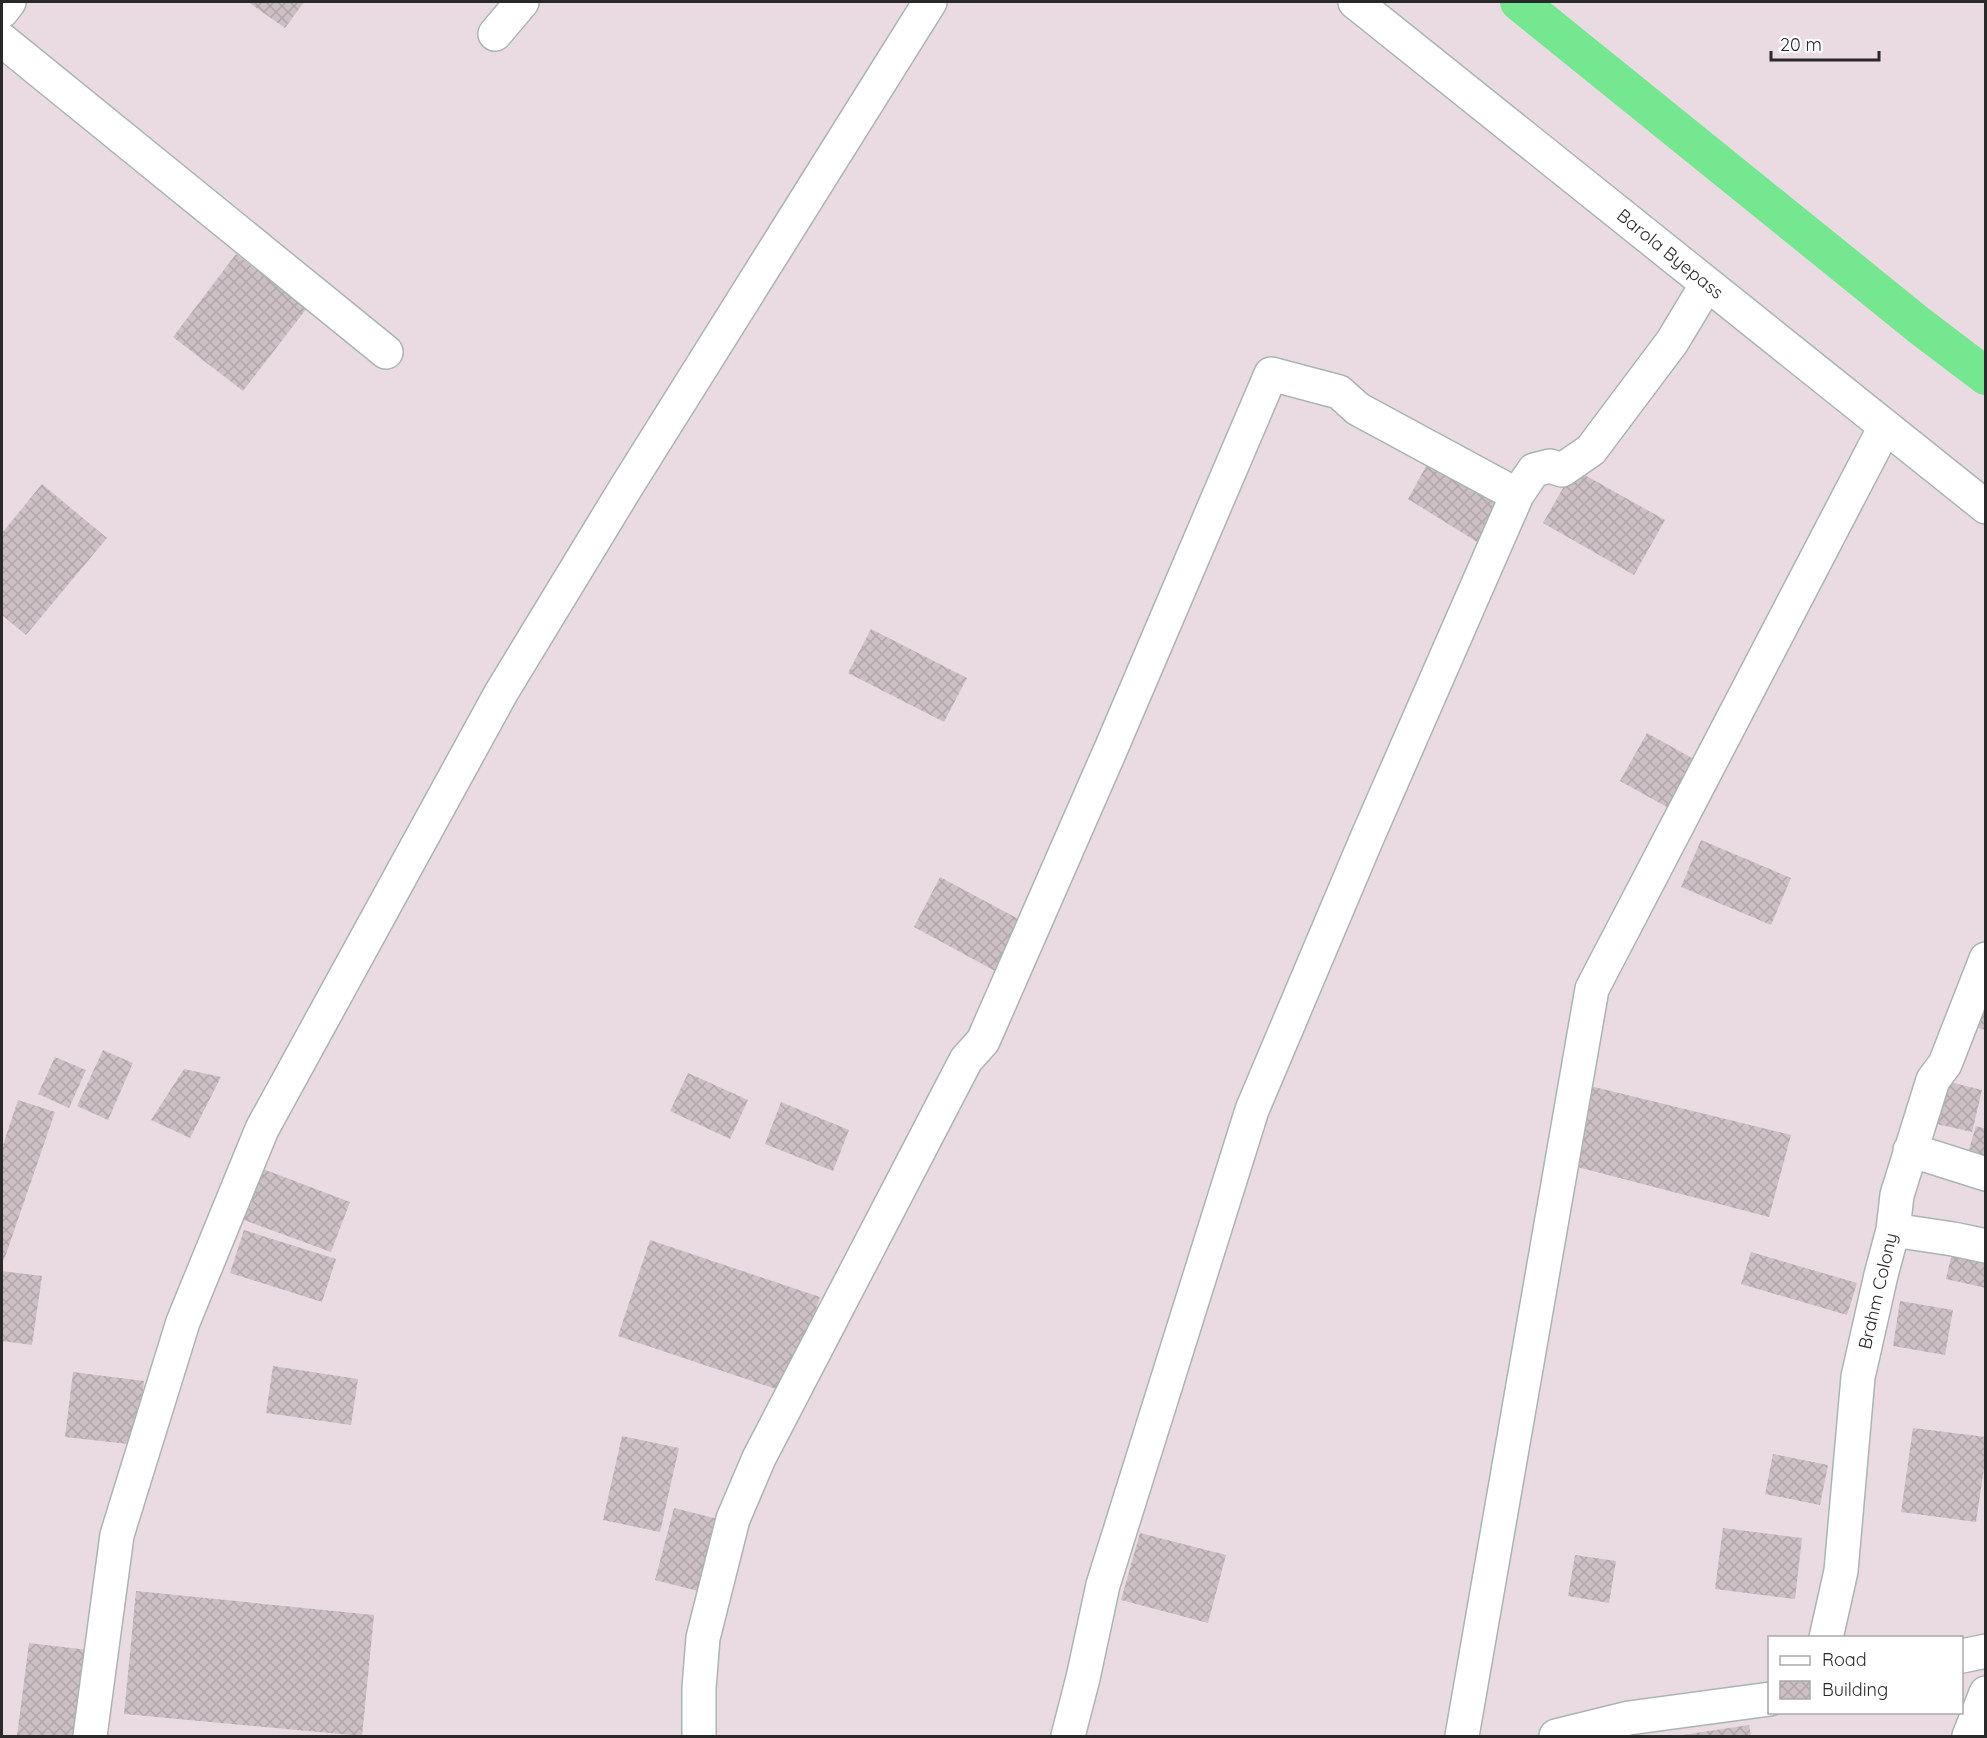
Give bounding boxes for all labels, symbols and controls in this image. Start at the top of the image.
scale bar [1771,24,1879,62]
text: 20 m [1780,33,1822,56]
street label: Barola Byepass [1612,204,1728,304]
street label: Brahm Colony [1853,1230,1902,1351]
legend [1768,1636,1963,1714]
text: Road [1822,1648,1867,1671]
text: Building [1822,1678,1888,1701]

